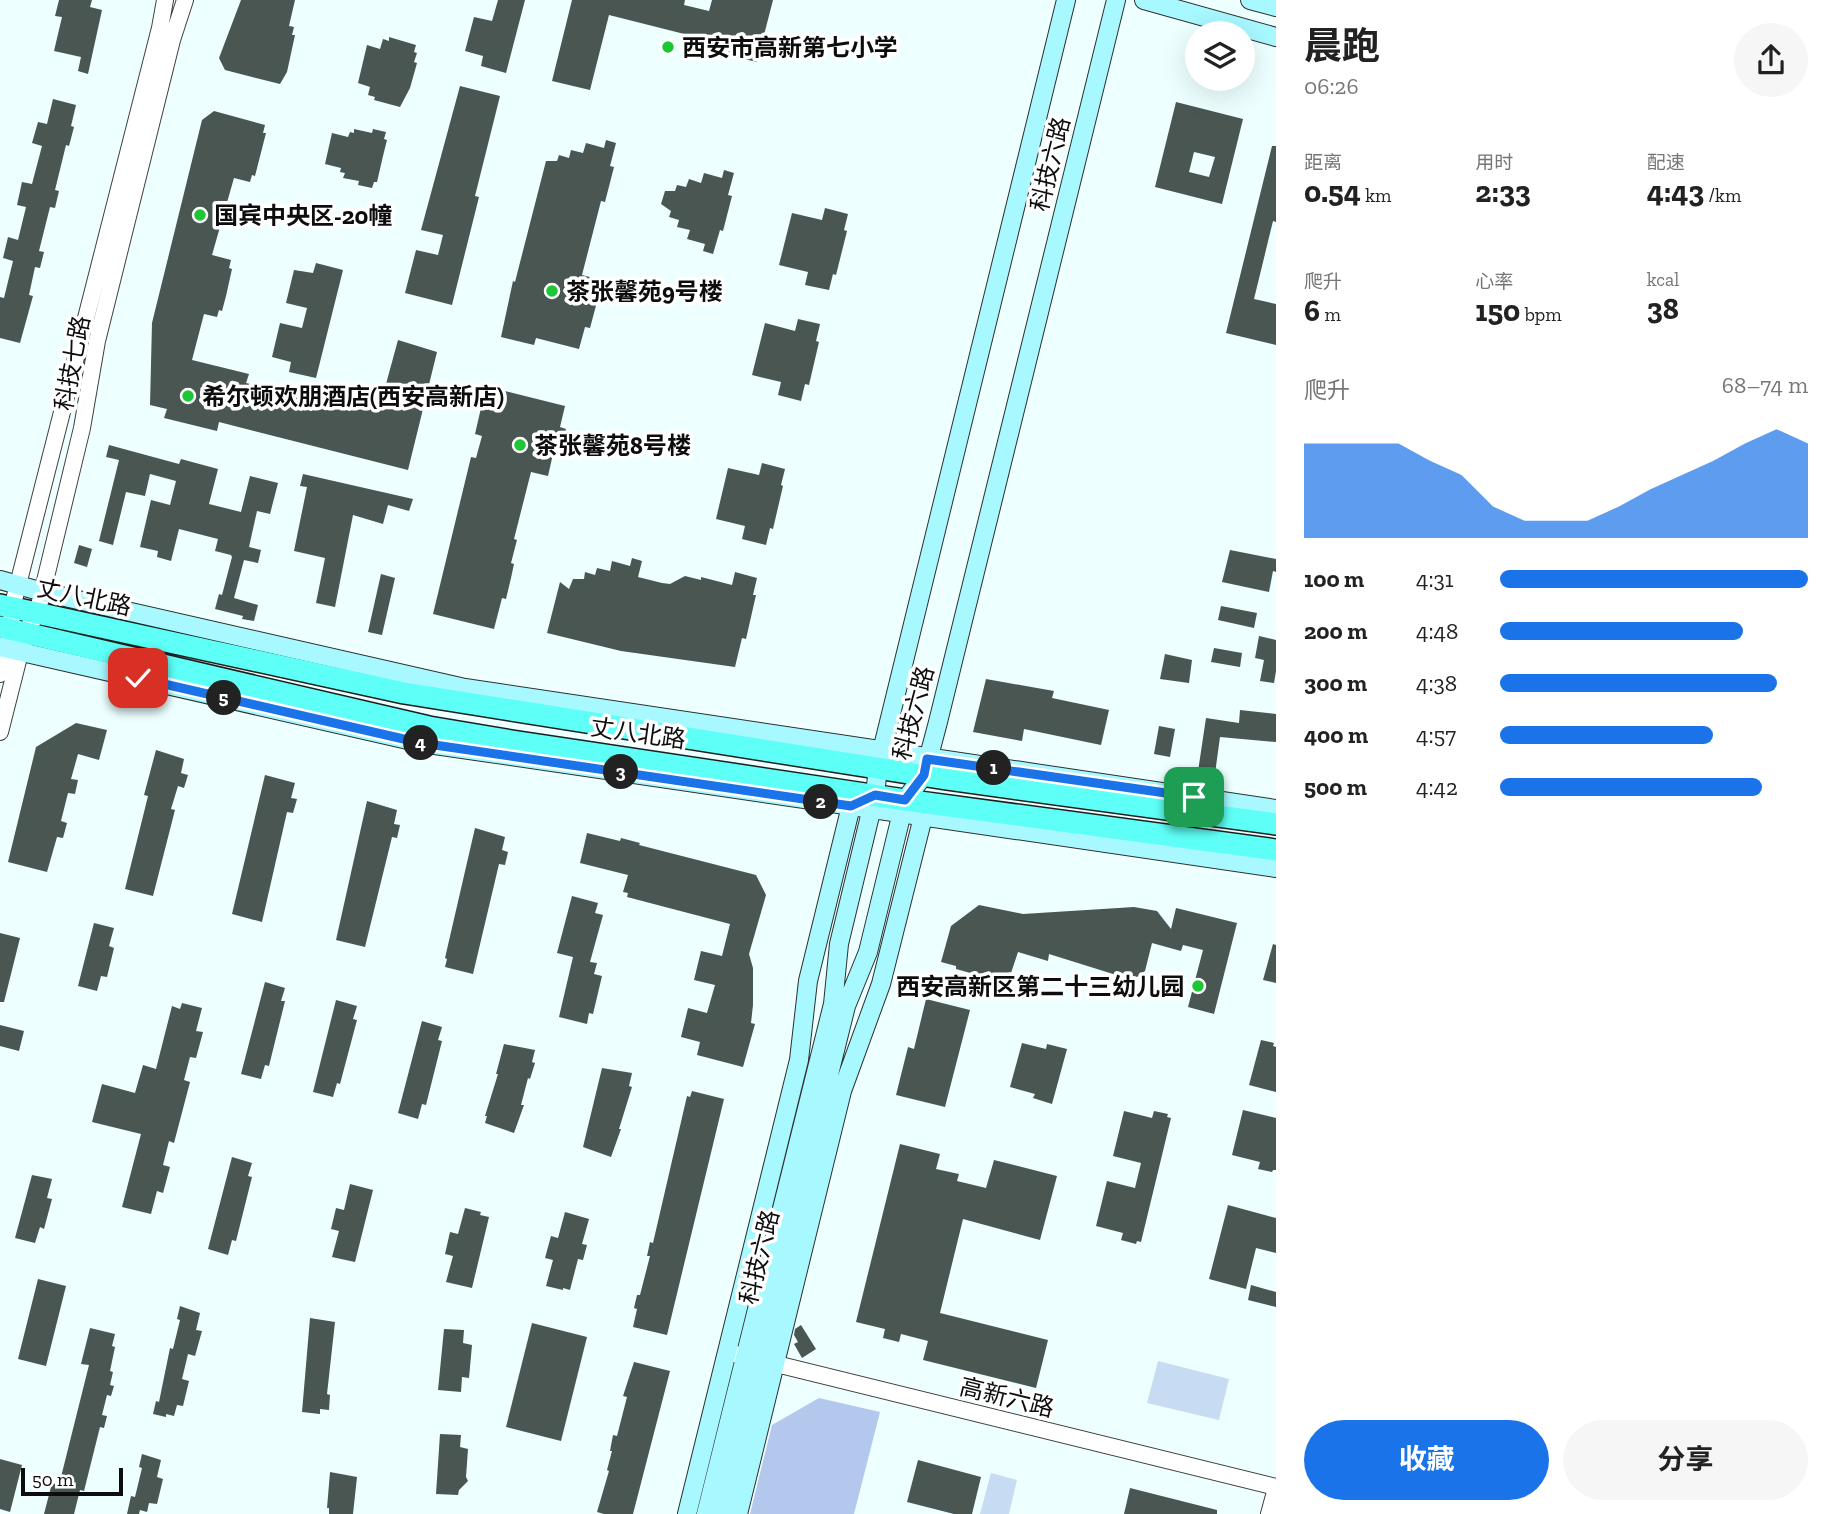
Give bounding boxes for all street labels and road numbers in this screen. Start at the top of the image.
street label: 科技六路 [1024,114,1076,214]
street label: 科技七路 [49,313,95,413]
street label: 丈八北路 [34,573,134,621]
street label: 科技六路 [887,663,939,763]
street label: 丈八北路 [588,712,688,754]
street label: 科技六路 [733,1207,785,1307]
street label: 高新六路 [957,1371,1057,1423]

